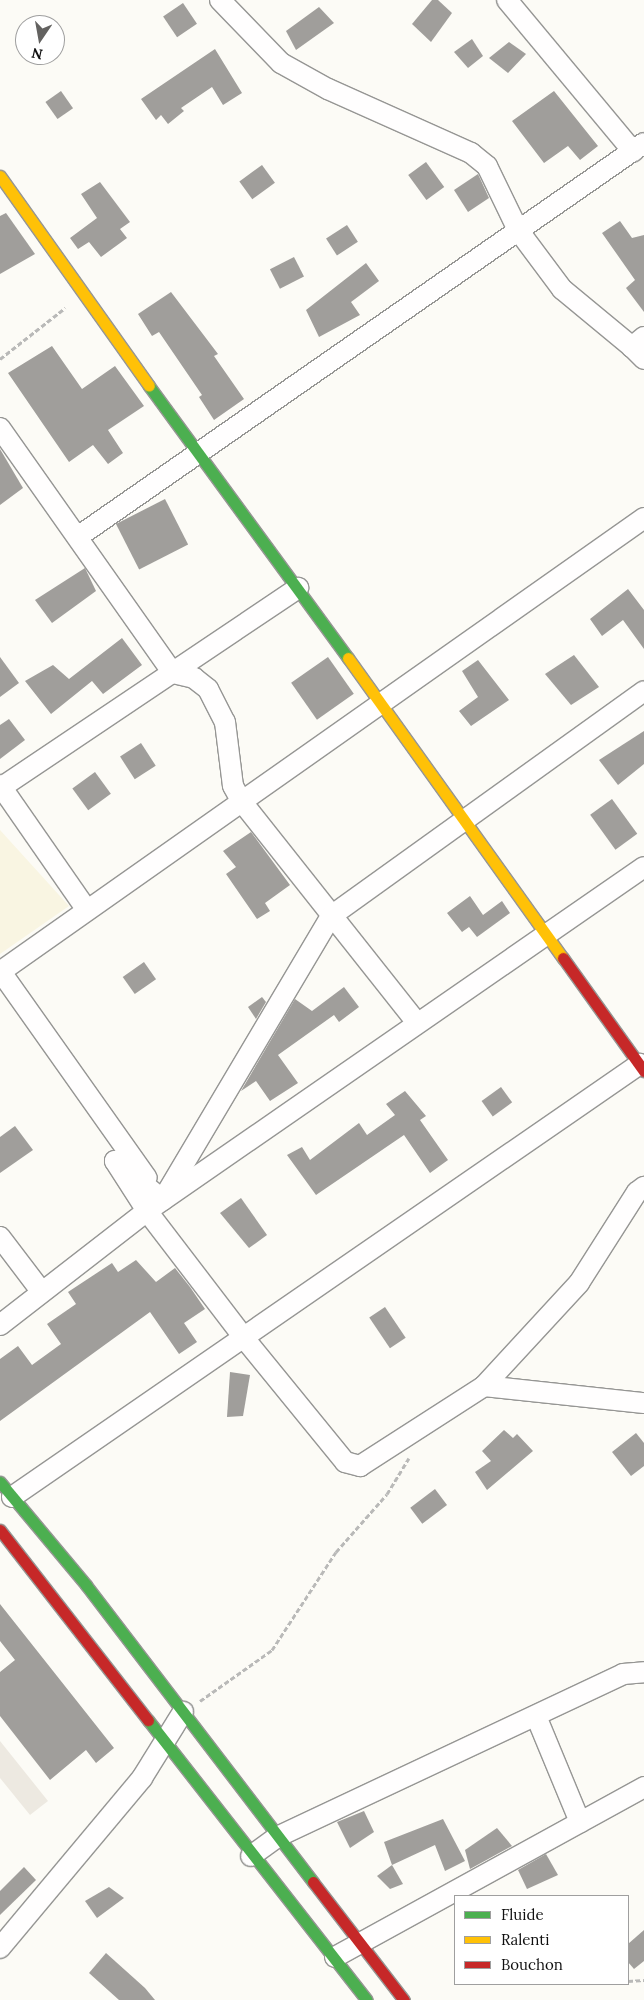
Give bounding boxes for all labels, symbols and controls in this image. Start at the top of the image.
north arrow [15,15,65,65]
text: N [30,44,44,64]
legend [454,1895,629,1985]
text: Fluide [501,1905,544,1924]
text: Ralenti [501,1930,549,1949]
text: Bouchon [501,1955,563,1974]

